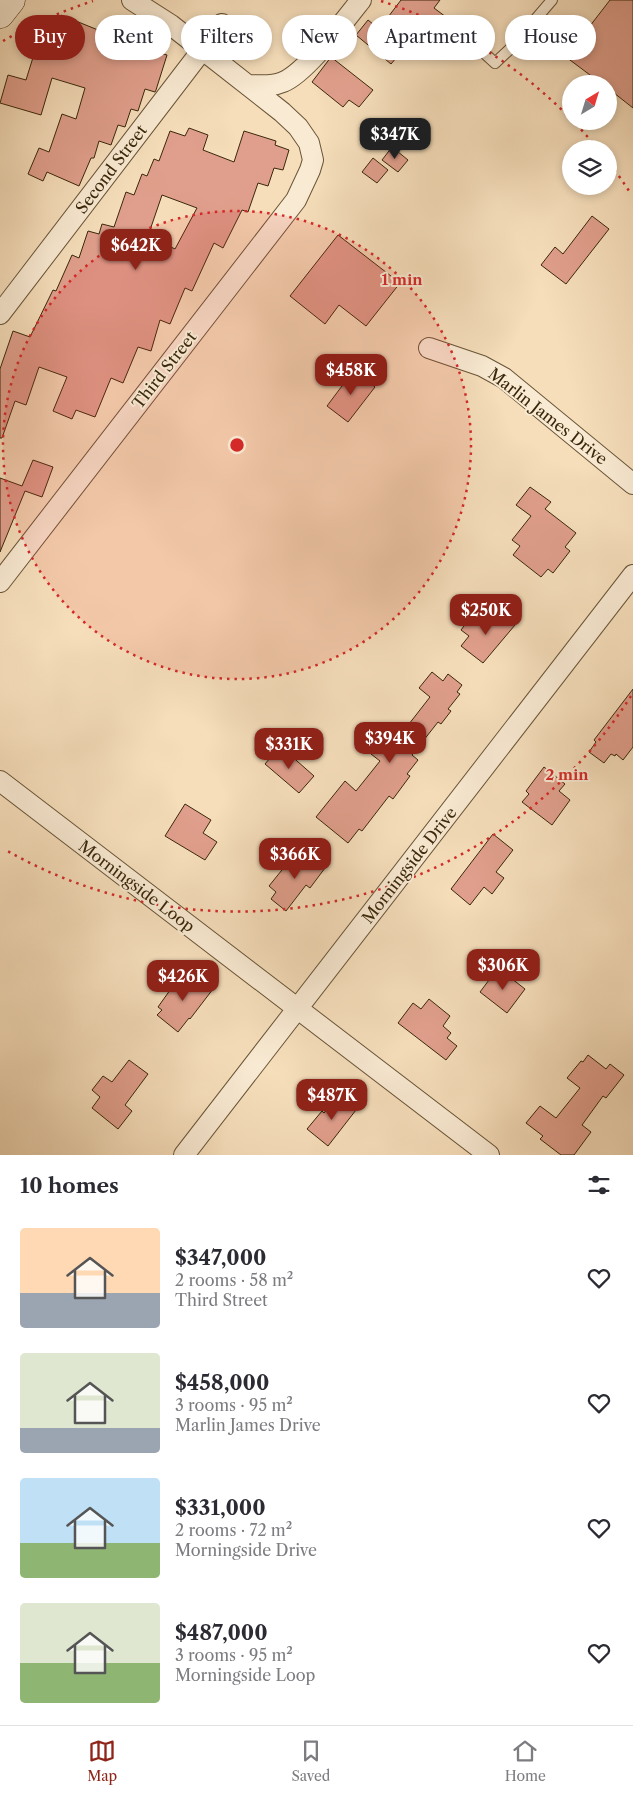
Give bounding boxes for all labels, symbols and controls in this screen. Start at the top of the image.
chip: Buy [15,15,85,60]
chip: Rent [95,15,171,60]
chip: Filters [181,15,272,60]
chip: New [282,15,357,60]
chip: Apartment [367,15,495,60]
chip: House [505,15,596,60]
north arrow [562,75,618,130]
map controls [562,75,617,195]
pin: $347K [360,118,430,160]
street label: Second Street [71,120,151,217]
text: $347K [371,124,419,144]
button: layers [562,140,617,195]
pin: $642K [101,228,171,271]
text: $642K [111,235,161,255]
text: 1 min [381,270,423,289]
street label: Third Street [128,327,201,413]
pin: $458K [316,354,386,396]
text: $458K [326,360,376,380]
street label: Marlin James Drive [484,363,612,469]
centre of rings [228,436,246,454]
pin: $250K [451,594,521,636]
text: $250K [461,600,511,620]
pin: $394K [355,722,425,764]
pin: $331K [254,728,324,770]
text: $394K [365,728,415,748]
text: $331K [266,734,313,754]
text: 2 min [545,765,589,784]
street label: Morningside Drive [357,803,461,927]
street label: Morningside Loop [75,836,199,936]
pin: $366K [260,838,330,880]
text: $366K [270,844,320,864]
pin: $306K [468,948,538,991]
text: $306K [478,955,528,975]
pin: $426K [148,960,218,1002]
text: $426K [158,966,208,986]
pin: $487K [297,1078,367,1121]
text: $487K [307,1085,357,1105]
icon: filters [585,1171,613,1199]
text: 10 homes [20,1173,119,1198]
text: $347,000 [175,1245,267,1270]
icon: home [60,1248,120,1308]
icon: heart [585,1264,613,1292]
text: 2 rooms · 58 m² [175,1270,293,1290]
text: Third Street [175,1290,268,1310]
text: $458,000 [175,1370,269,1395]
icon: home [60,1373,120,1433]
icon: heart [585,1389,613,1417]
text: 3 rooms · 95 m² [175,1395,293,1415]
text: Marlin James Drive [175,1415,321,1435]
text: $331,000 [175,1495,266,1520]
icon: home [60,1498,120,1558]
icon: heart [585,1514,613,1542]
text: 2 rooms · 72 m² [175,1520,292,1540]
text: Morningside Drive [175,1540,317,1560]
text: $487,000 [175,1620,268,1645]
icon: home [60,1623,120,1683]
icon: heart [585,1639,613,1667]
text: 3 rooms · 95 m² [175,1645,293,1665]
text: Morningside Loop [175,1665,315,1685]
tab: Map [87,1737,117,1785]
tab: Saved [292,1737,330,1785]
tab: Home [505,1737,546,1785]

